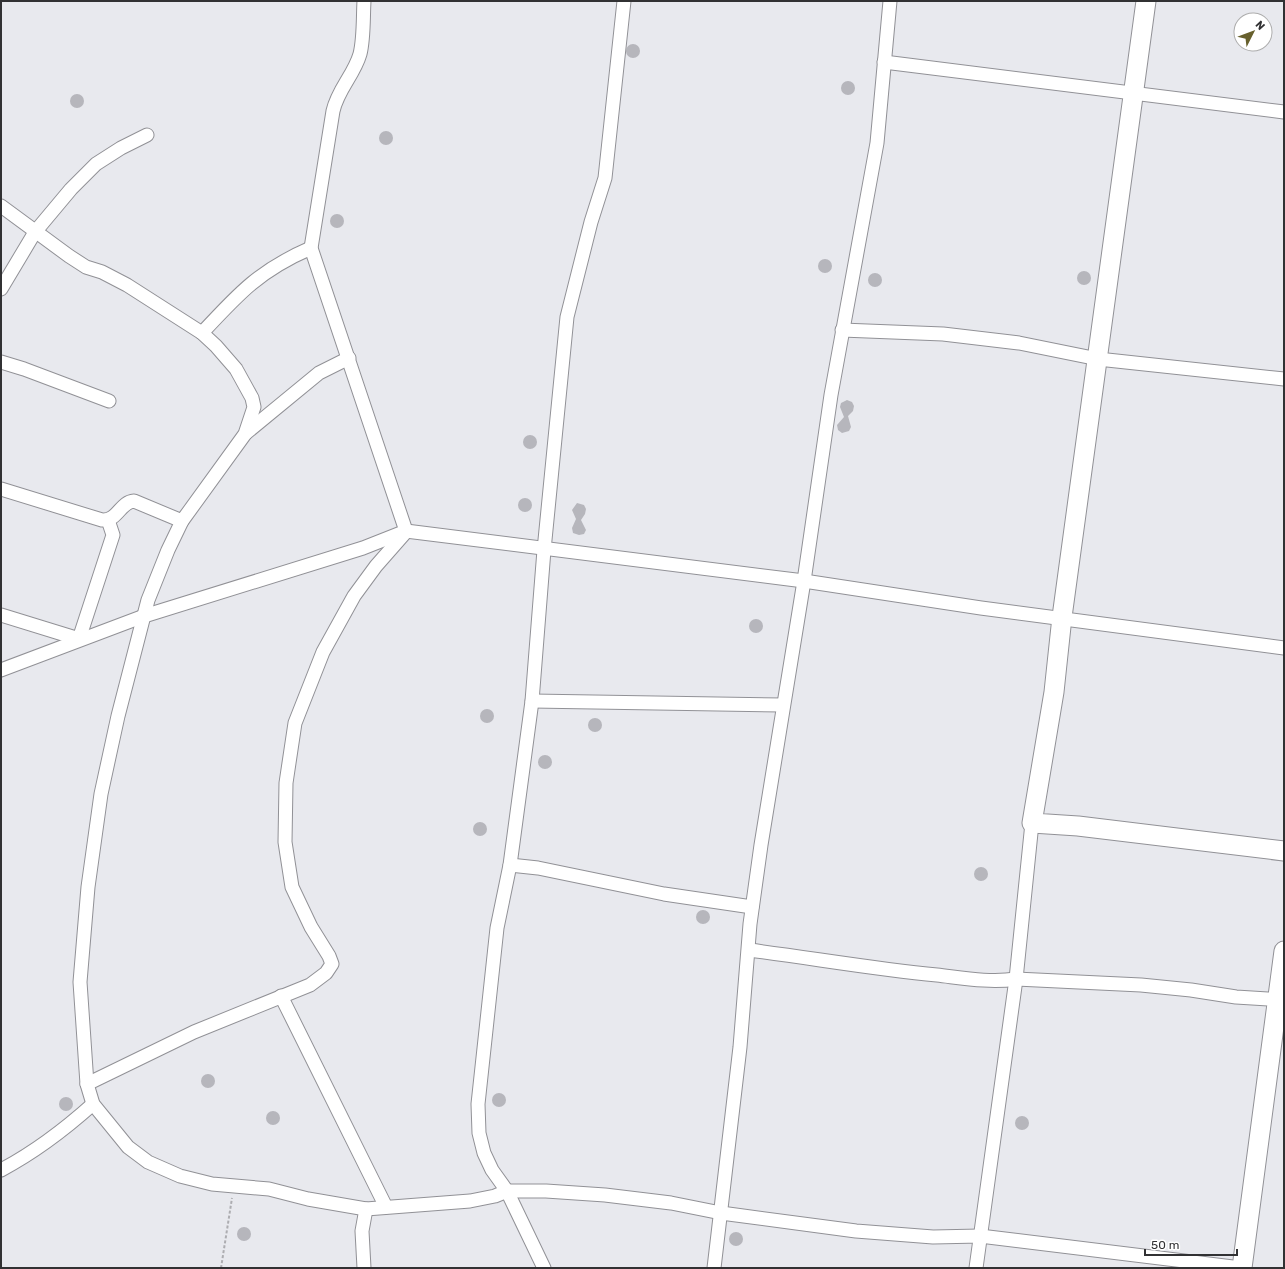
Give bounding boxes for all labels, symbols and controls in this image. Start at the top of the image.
north arrow [1233,12,1273,52]
text: N [1253,18,1268,33]
scale bar [1145,1231,1237,1257]
text: 50 m [1151,1238,1179,1252]

